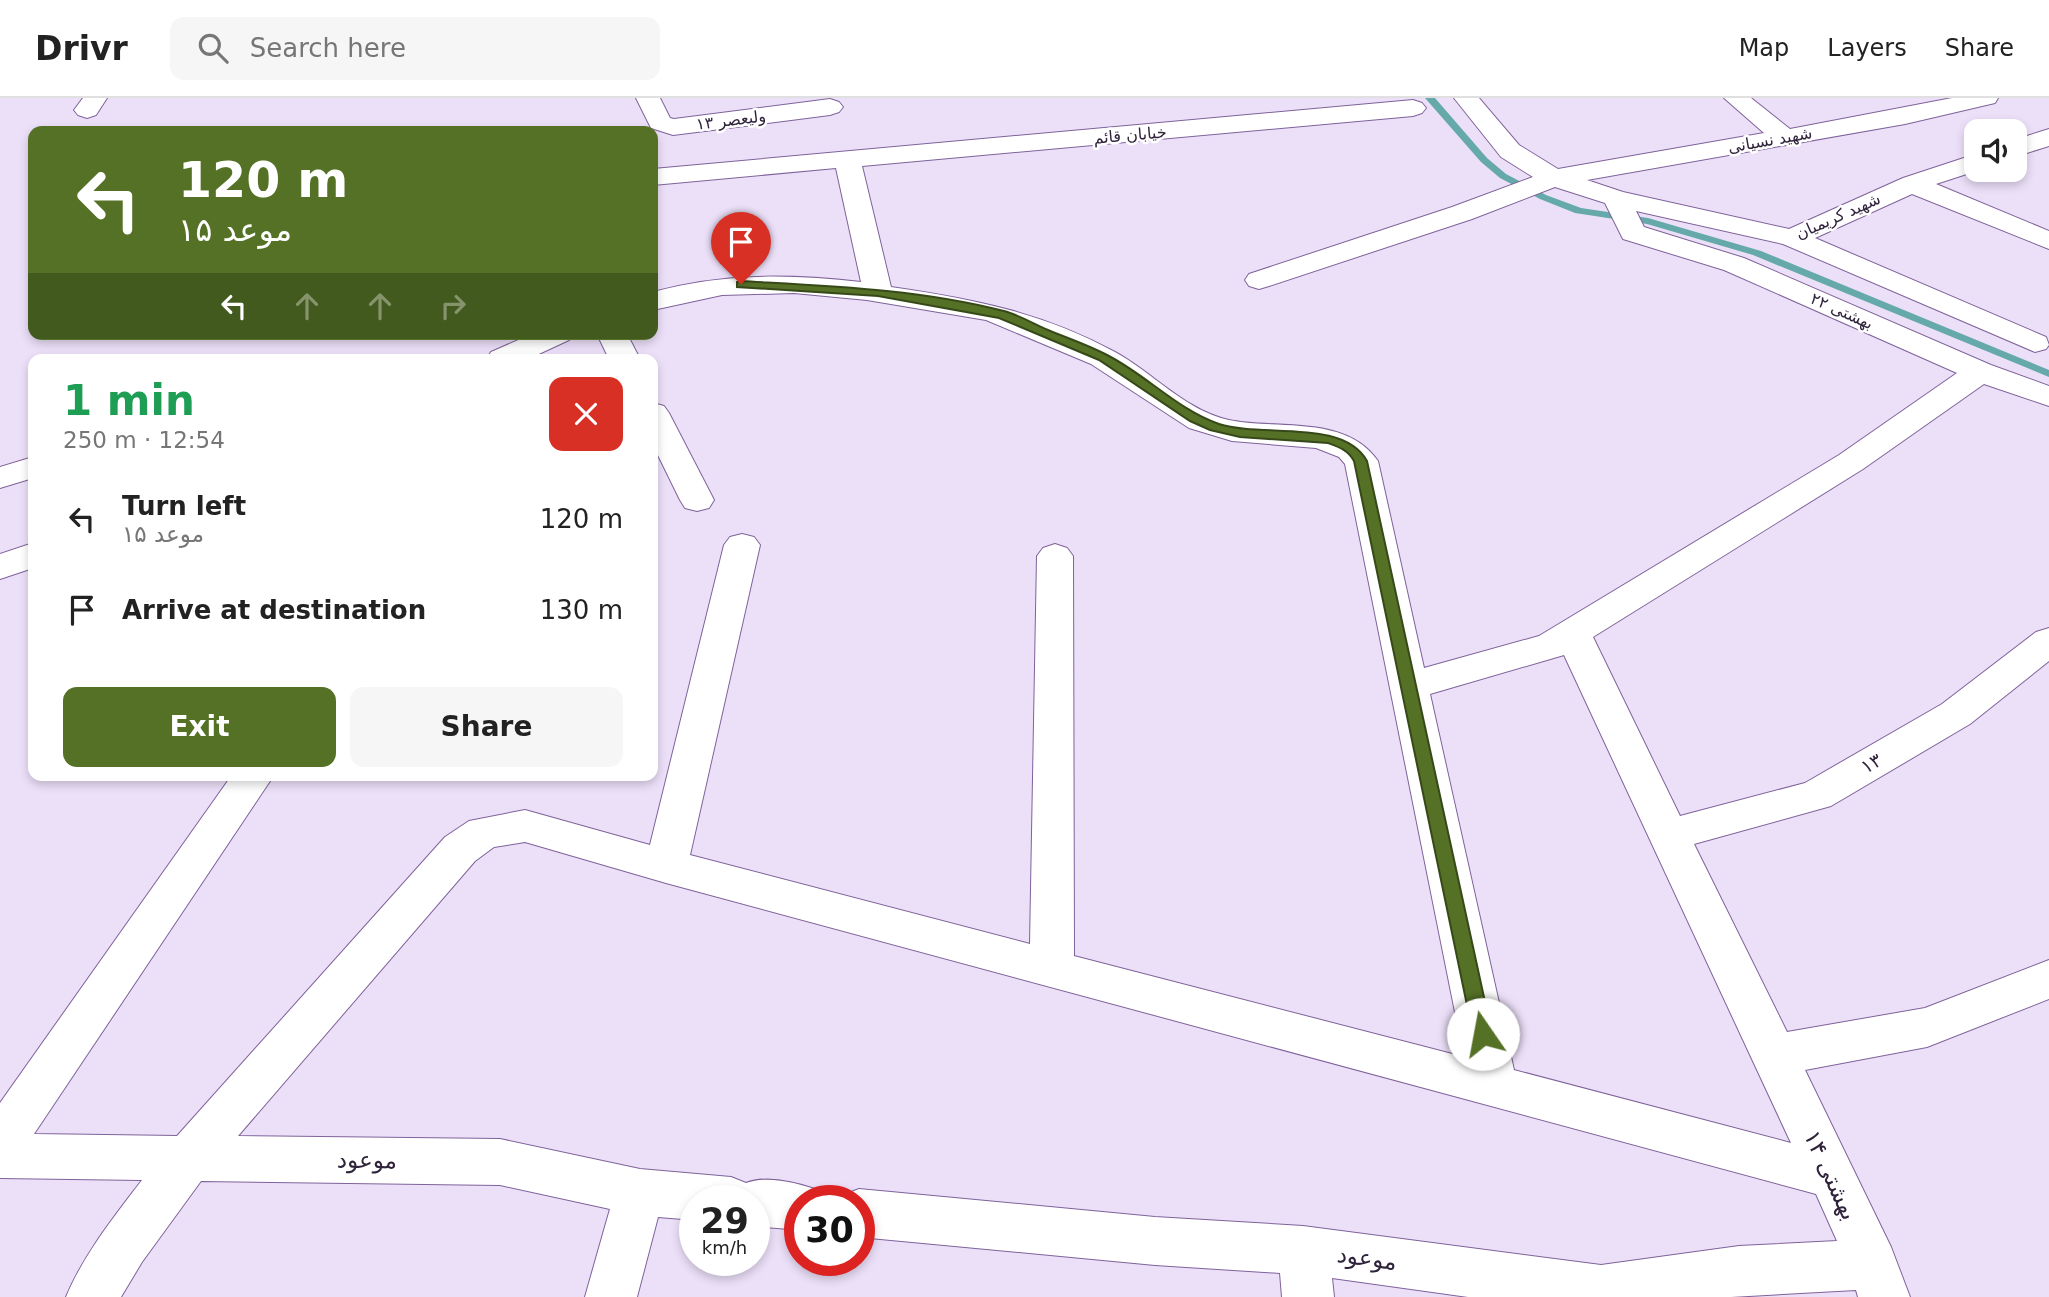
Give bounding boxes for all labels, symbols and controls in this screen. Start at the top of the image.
search box [170,17,660,80]
text: Drivr [35,29,128,68]
icon: search [194,29,232,67]
text: Search here [250,33,406,63]
text: Map [1739,34,1789,62]
text: Layers [1827,34,1907,62]
text: Share [1945,34,2014,62]
street label: ولیعصر ۱۳ [695,106,767,135]
map controls [1964,119,2027,182]
button: sound [1964,119,2027,182]
street label: خیابان قائم [1093,122,1167,148]
street label: شهید نسیانی [1726,123,1814,158]
text: 120 m [178,152,348,209]
icon: left [63,154,154,245]
street label: شهید کریمیان [1793,189,1884,244]
text: موعد ۱۵ [178,211,292,249]
pin [711,212,771,284]
icon: arrive [722,223,760,261]
icon: left [215,287,253,325]
icon: ahead [288,287,326,325]
icon: ahead [361,287,399,325]
icon: right [434,287,472,325]
street label: بهشتی ۲۲ [1807,289,1876,334]
text: 1 min [63,376,195,425]
button: close [549,377,623,451]
text: 250 m · 12:54 [63,427,225,453]
text: Turn left [122,491,246,521]
icon: left [63,500,101,538]
text: 120 m [540,504,623,534]
text: موعد ۱۵ [122,521,204,547]
icon: arrive [63,591,101,629]
text: Arrive at destination [122,595,426,625]
text: 130 m [540,595,623,625]
button: Exit [63,687,336,767]
button: Share [350,687,623,767]
street label: ۱۳ [1857,748,1885,778]
position arrow [1446,997,1520,1071]
street label: بهشتی ۱۴ [1798,1126,1863,1224]
street label: موعود [337,1146,397,1175]
speed limit sign: 30 [784,1185,875,1276]
text: 29 [700,1201,749,1241]
text: km/h [702,1237,747,1258]
street label: موعود [1335,1241,1399,1276]

